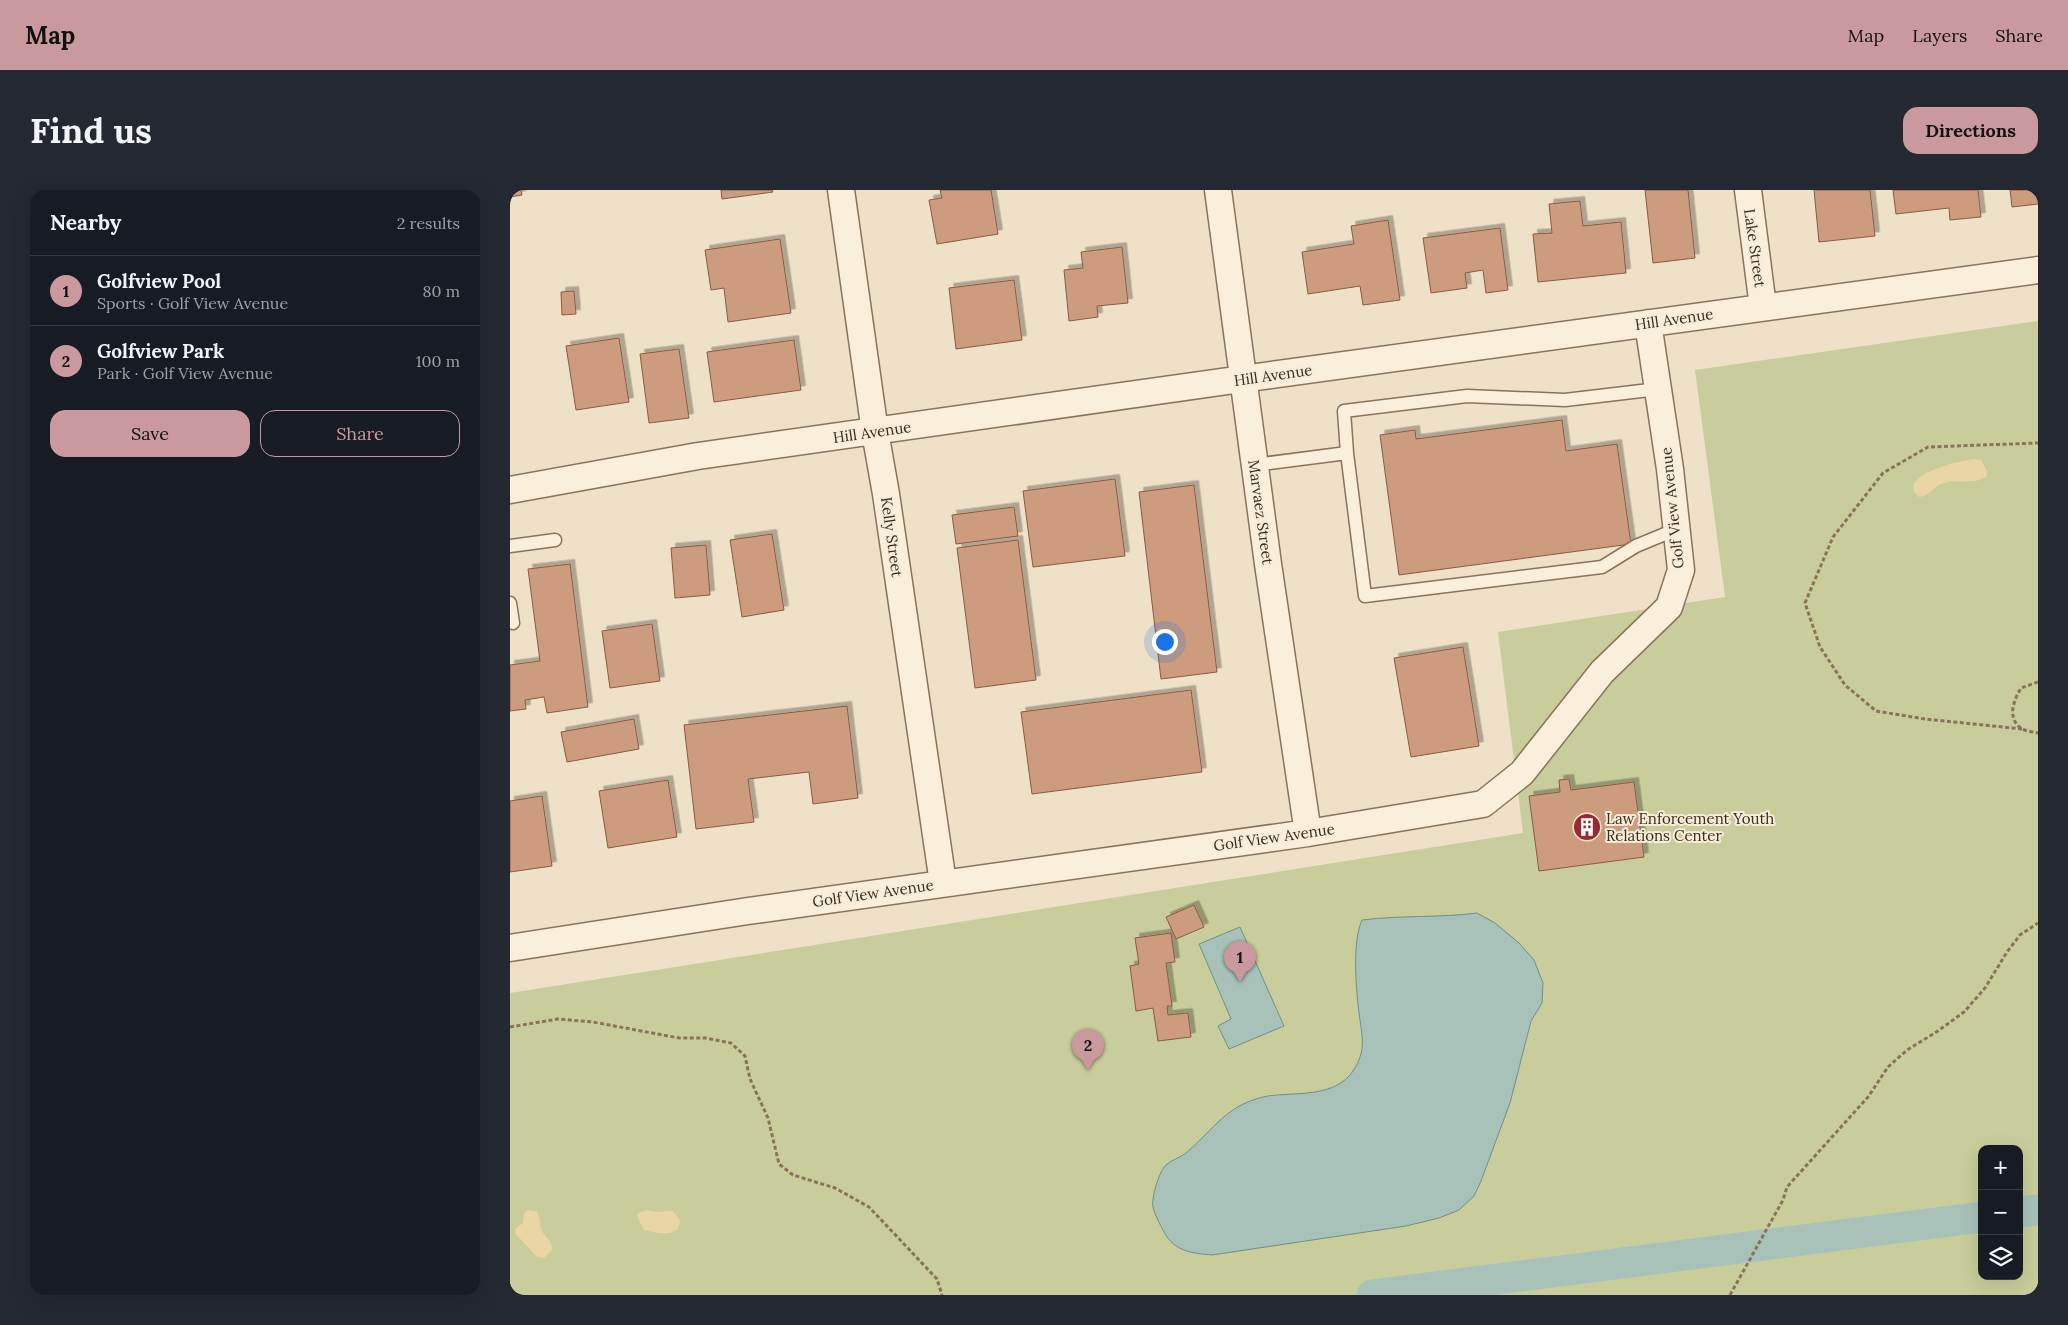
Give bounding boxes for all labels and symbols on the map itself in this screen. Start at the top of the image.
street label: Lake Street [1740,207,1770,289]
street label: Hill Avenue [1634,304,1714,334]
street label: Hill Avenue [1233,360,1313,390]
street label: Hill Avenue [832,417,912,447]
street label: Golf View Avenue [1656,446,1688,570]
street label: Marvaez Street [1244,458,1278,566]
street label: Kelly Street [877,496,907,578]
your location [1152,629,1178,655]
place label: Law Enforcement Youth Relations Center [1606,809,1774,845]
building icon: Law Enforcement Youth Relations Center [1572,812,1602,842]
street label: Golf View Avenue [1212,819,1336,855]
street label: Golf View Avenue [811,875,935,911]
pin: 1 [1224,941,1256,982]
pin: 2 [1072,1029,1104,1070]

